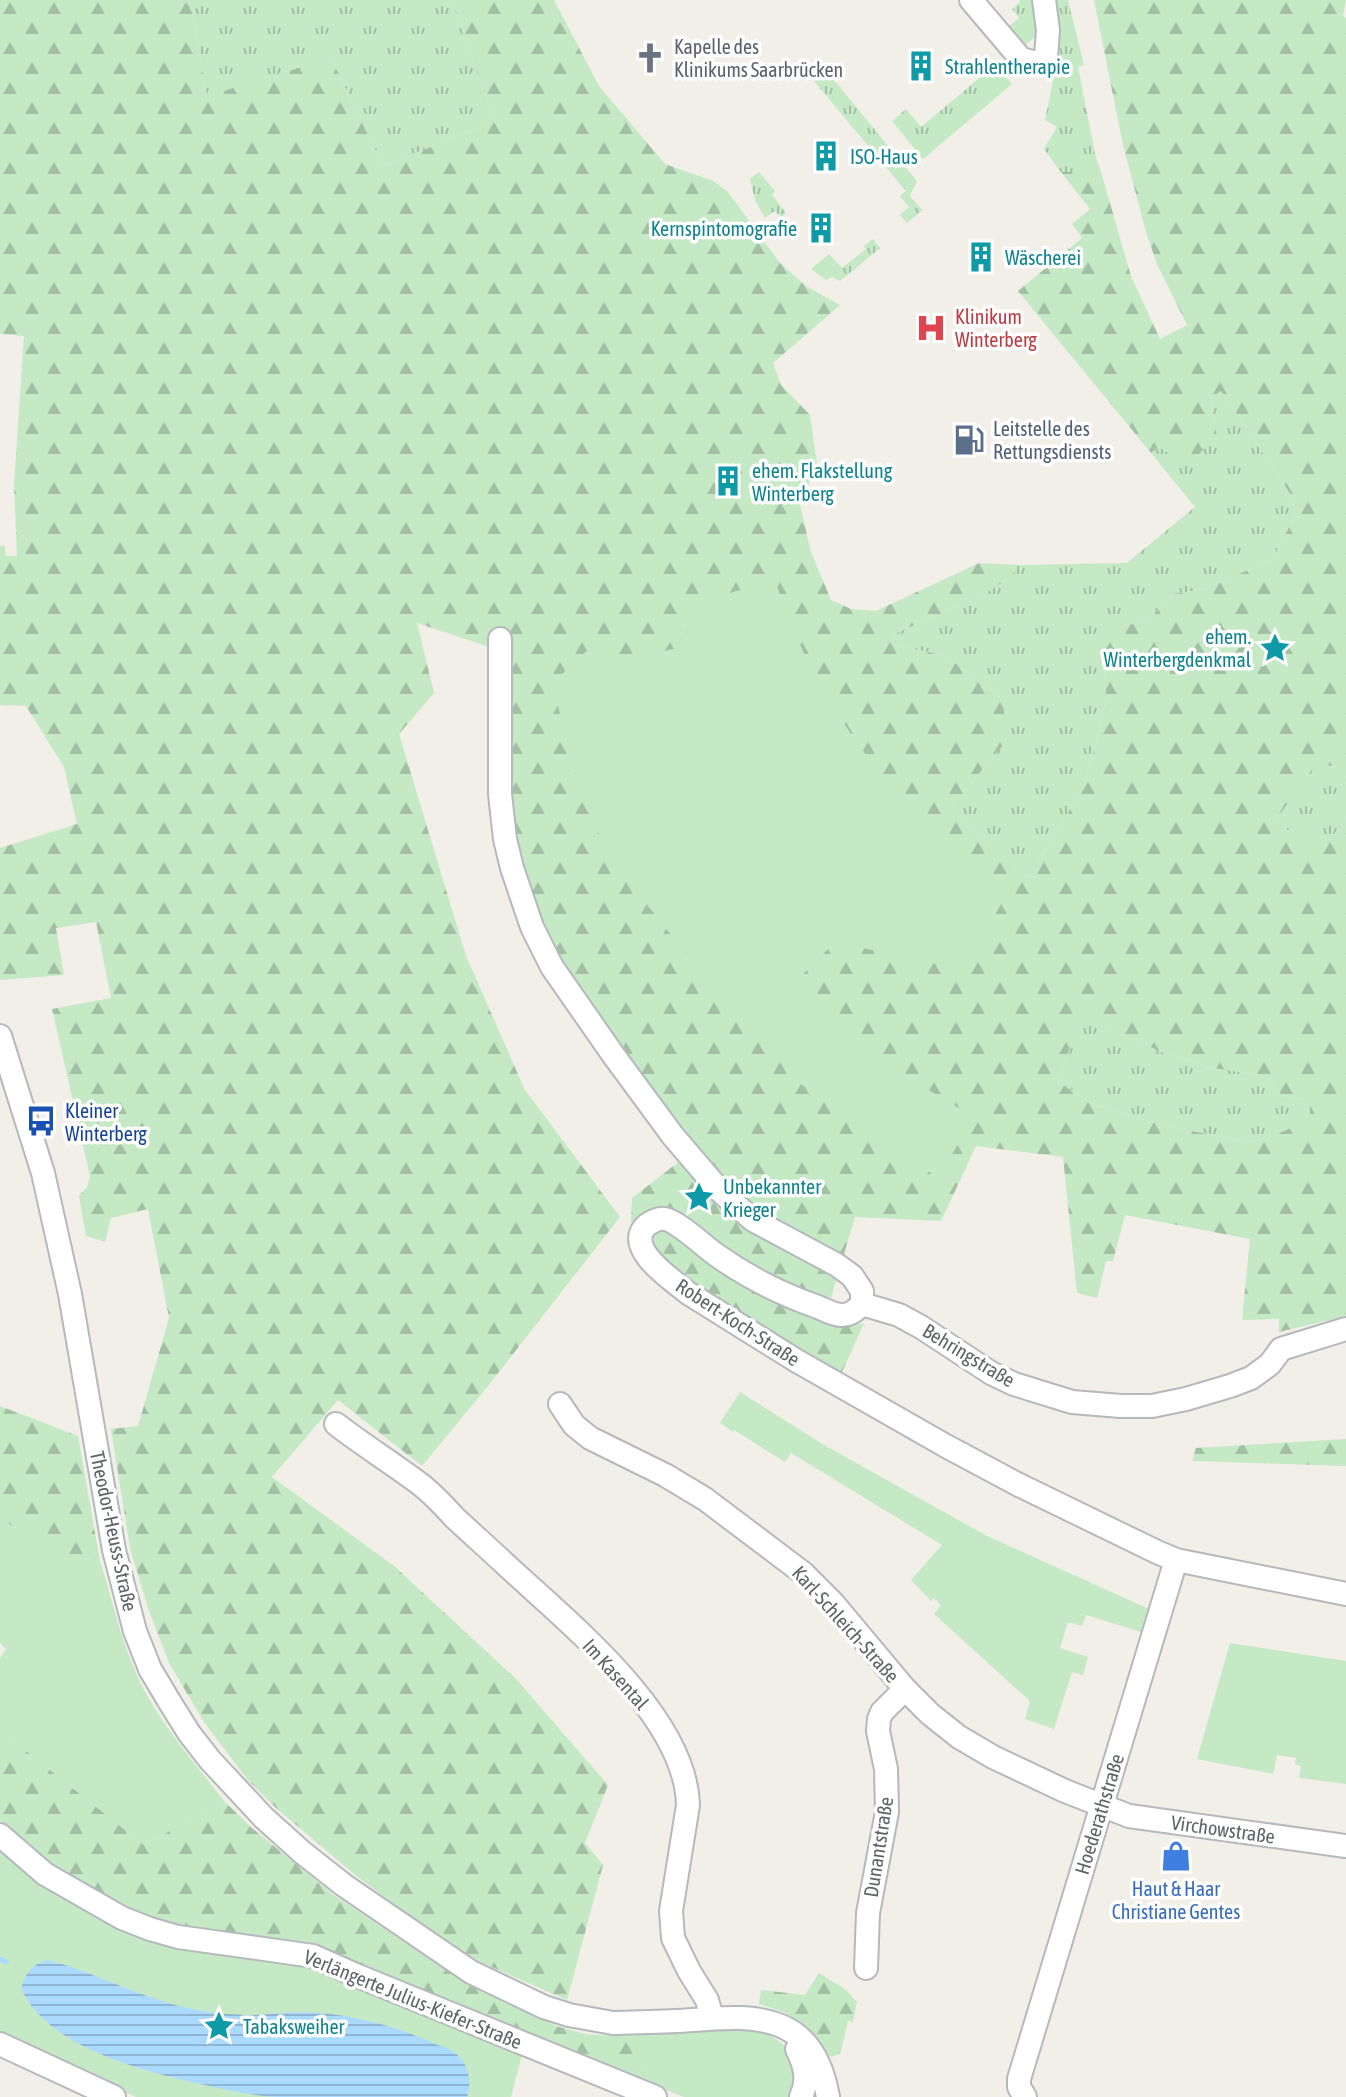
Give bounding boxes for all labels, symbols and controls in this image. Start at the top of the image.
place label: Kapelle des Klinikums Saarbrücken [674,35,843,81]
church icon: Kapelle des Klinikums Saarbrücken [633,41,667,75]
building icon: Strahlentherapie [904,49,938,83]
place label: Strahlentherapie [945,55,1070,78]
building icon: ISO-Haus [809,139,843,173]
place label: ISO-Haus [850,145,918,168]
building icon: Kernspintomografie [804,211,838,245]
place label: Kernspintomografie [651,217,797,240]
building icon: Wäscherei [964,240,998,274]
place label: Wäscherei [1005,246,1081,269]
place label: Klinikum Winterberg [955,305,1037,351]
hospital icon: Klinikum Winterberg [914,311,948,345]
place label: Leitstelle des Rettungsdiensts [993,417,1111,463]
fuel station icon: Leitstelle des Rettungsdiensts [952,423,986,457]
place label: ehem. Flakstellung Winterberg [752,459,893,505]
building icon: ehem. Flakstellung Winterberg [711,464,745,498]
place label: ehem. Winterbergdenkmal [1104,625,1252,671]
place icon: ehem. Winterbergdenkmal [1258,631,1292,665]
place label: Kleiner Winterberg [65,1099,147,1145]
bus stop icon: Kleiner Winterberg [24,1104,58,1138]
place label: Unbekannter Krieger [723,1175,822,1221]
place icon: Unbekannter Krieger [682,1180,716,1214]
street label: Robert-Koch-Straße [672,1273,804,1371]
street label: Behringstraße [919,1319,1019,1391]
street label: Theodor-Heuss-Straße [86,1449,142,1613]
street label: Karl-Schleich-Straße [788,1561,904,1687]
street label: Im Kasental [578,1634,654,1715]
street label: Hoederathstraße [1070,1751,1128,1877]
street label: Dunantstraße [859,1795,897,1899]
street label: Virchowstraße [1170,1810,1276,1848]
shop icon: Haut & Haar Christiane Gentes [1159,1839,1193,1873]
place label: Haut & Haar Christiane Gentes [1112,1877,1240,1923]
street label: Verlängerte Julius-Kiefer-Straße [301,1945,525,2053]
place icon: Tabaksweiher [202,2009,236,2043]
place label: Tabaksweiher [243,2015,346,2038]

